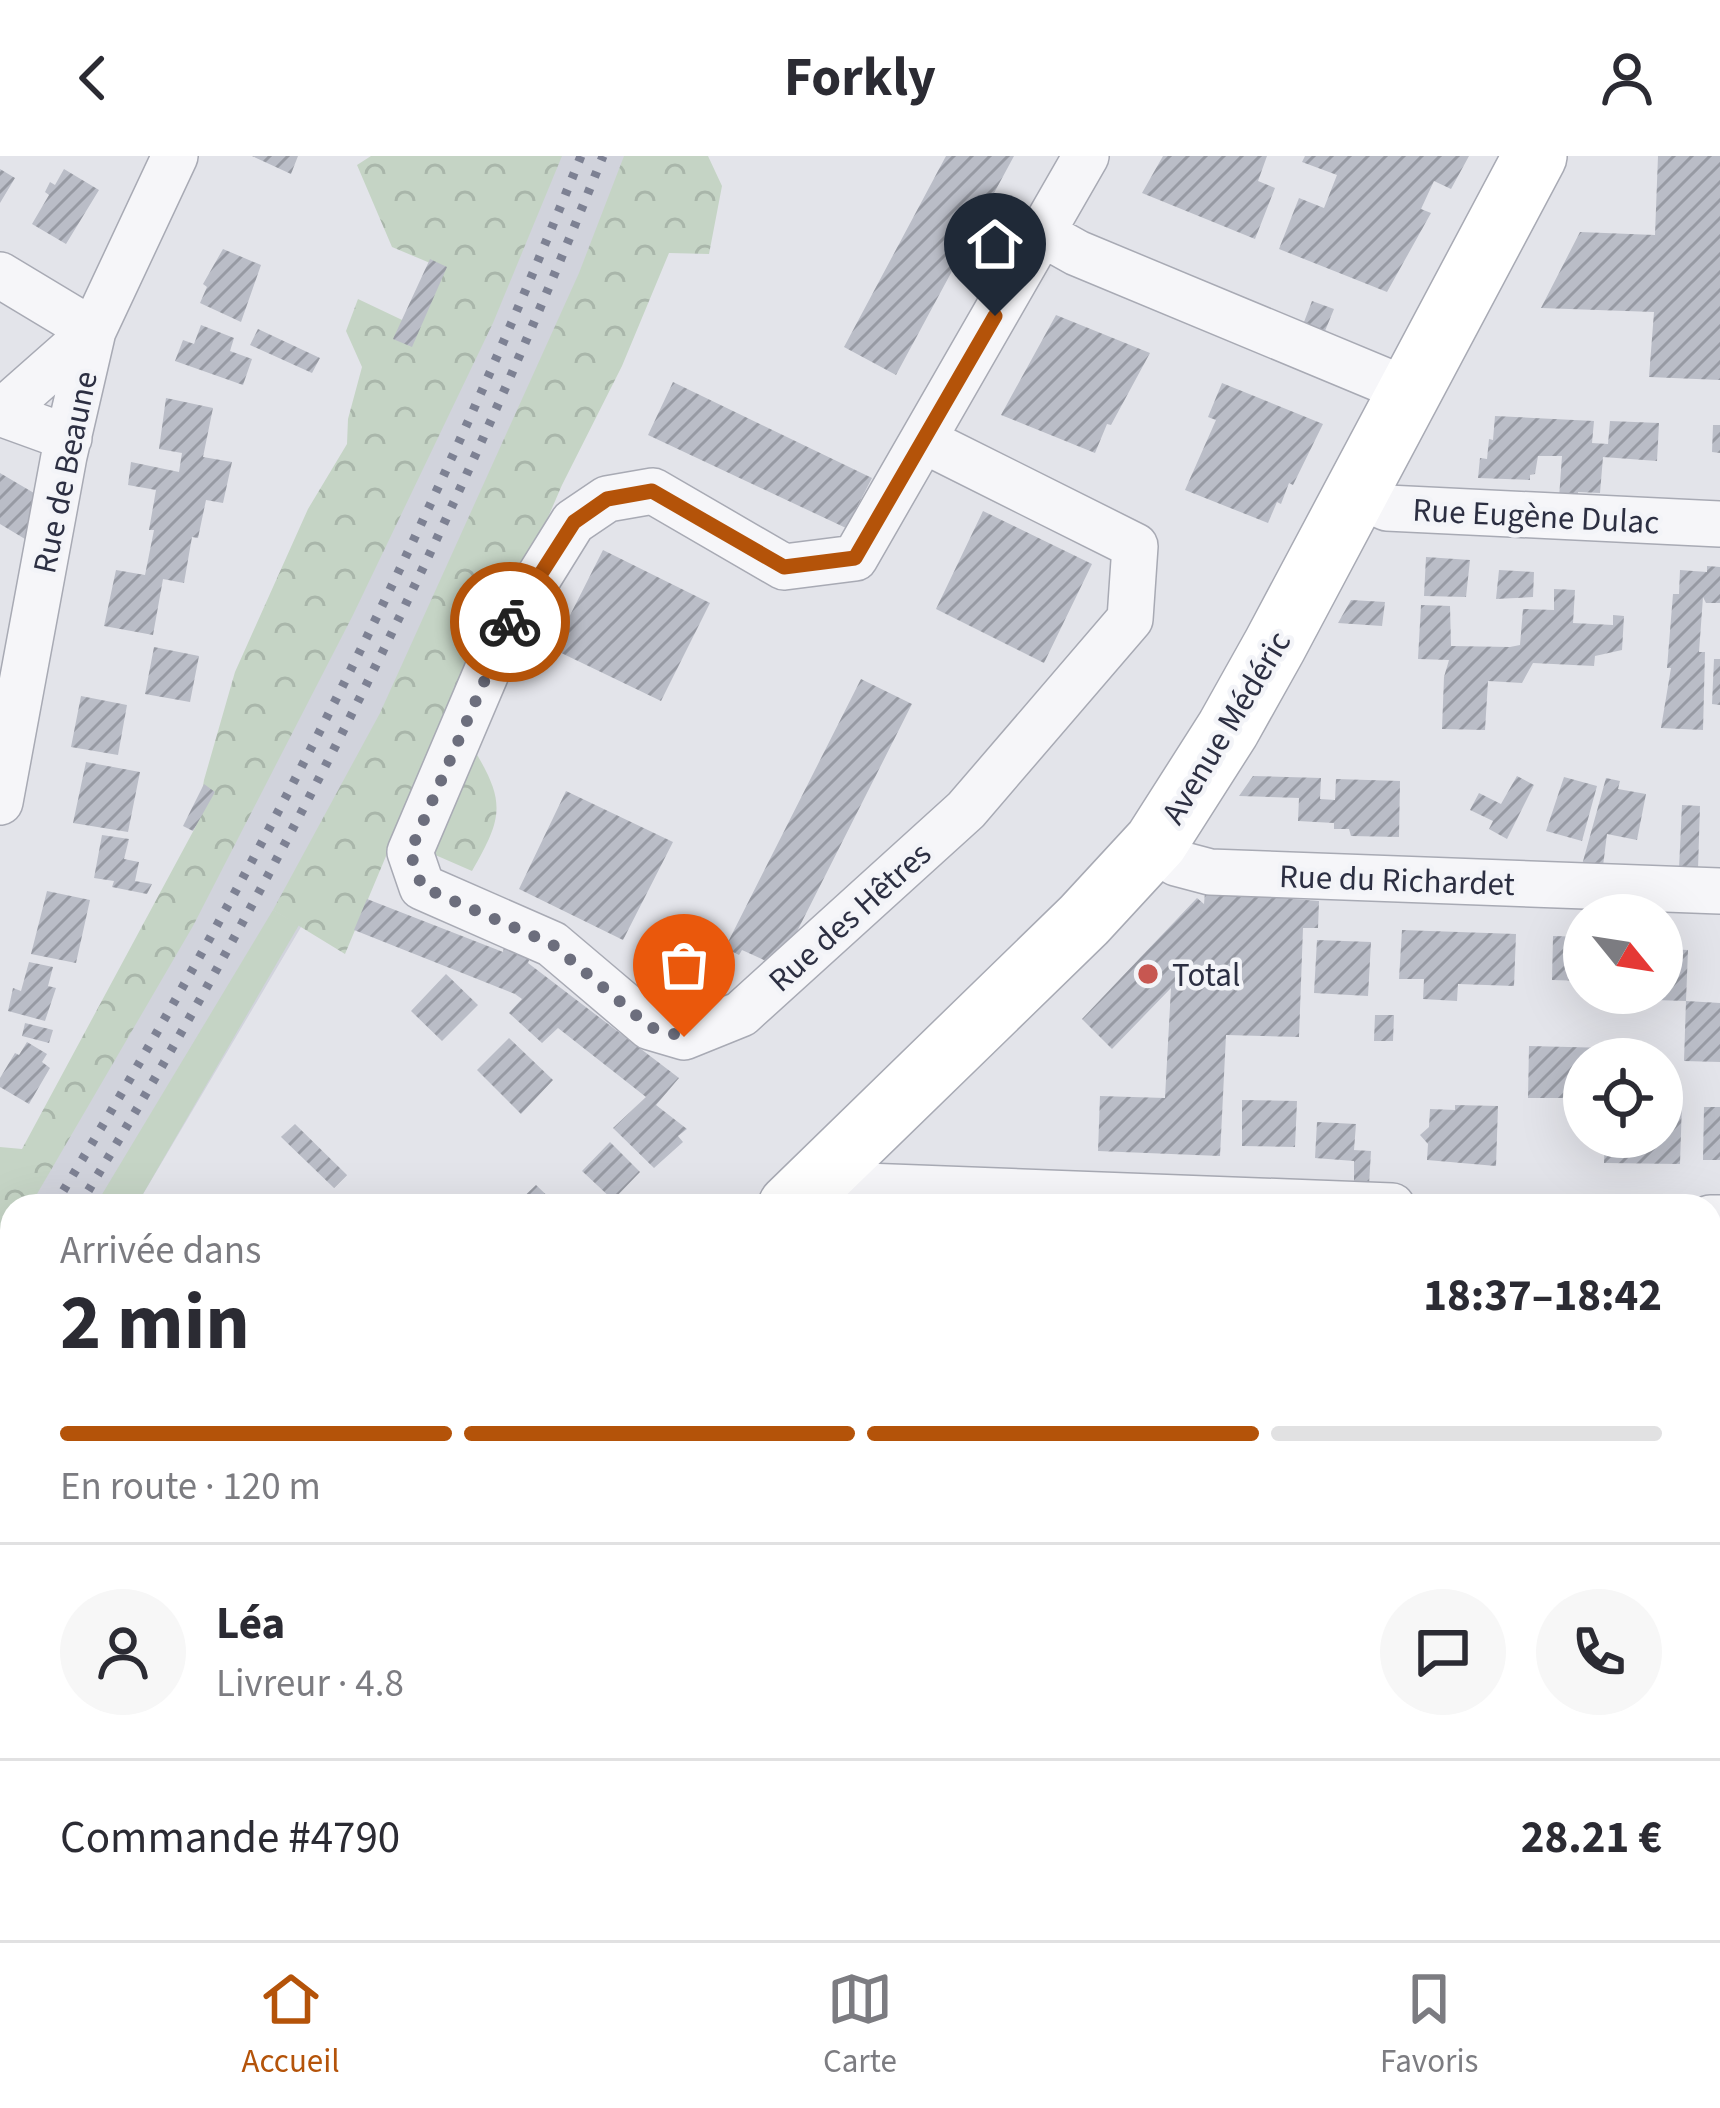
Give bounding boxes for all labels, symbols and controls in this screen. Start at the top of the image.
text: Forkly [784,40,936,117]
icon: back [60,45,126,111]
icon: person [1594,45,1660,111]
pin [944,193,1046,316]
icon: home [962,211,1028,277]
street label: Rue de Beaune [21,367,110,578]
street label: Rue Eugène Dulac [1411,487,1660,546]
courier [450,562,570,682]
icon: bike [477,589,543,655]
street label: Avenue Médéric [1150,622,1303,833]
street label: Rue des Hêtres [758,831,942,1003]
street label: Rue du Richardet [1278,853,1516,908]
north arrow [1563,894,1683,1014]
map controls [1563,894,1683,1158]
pin [633,914,735,1037]
icon: bag [651,932,717,998]
place label: Total [1172,952,1240,999]
marker: Total [1135,961,1161,987]
button: locate [1563,1038,1683,1158]
text: Arrivée dans [60,1223,261,1279]
text: 18:37–18:42 [1423,1264,1662,1328]
text: 2 min [60,1268,250,1379]
text: En route · 120 m [60,1459,321,1515]
button: person [60,1589,186,1715]
button: chat [1380,1589,1506,1715]
button: phone [1536,1589,1662,1715]
text: Léa [216,1592,285,1656]
text: Livreur · 4.8 [216,1656,404,1712]
text: Commande #4790 [60,1806,400,1870]
text: 28.21 € [1521,1806,1662,1870]
tab: Accueil [242,1966,340,2085]
tab: Carte [823,1966,897,2085]
tab: Favoris [1380,1966,1478,2085]

